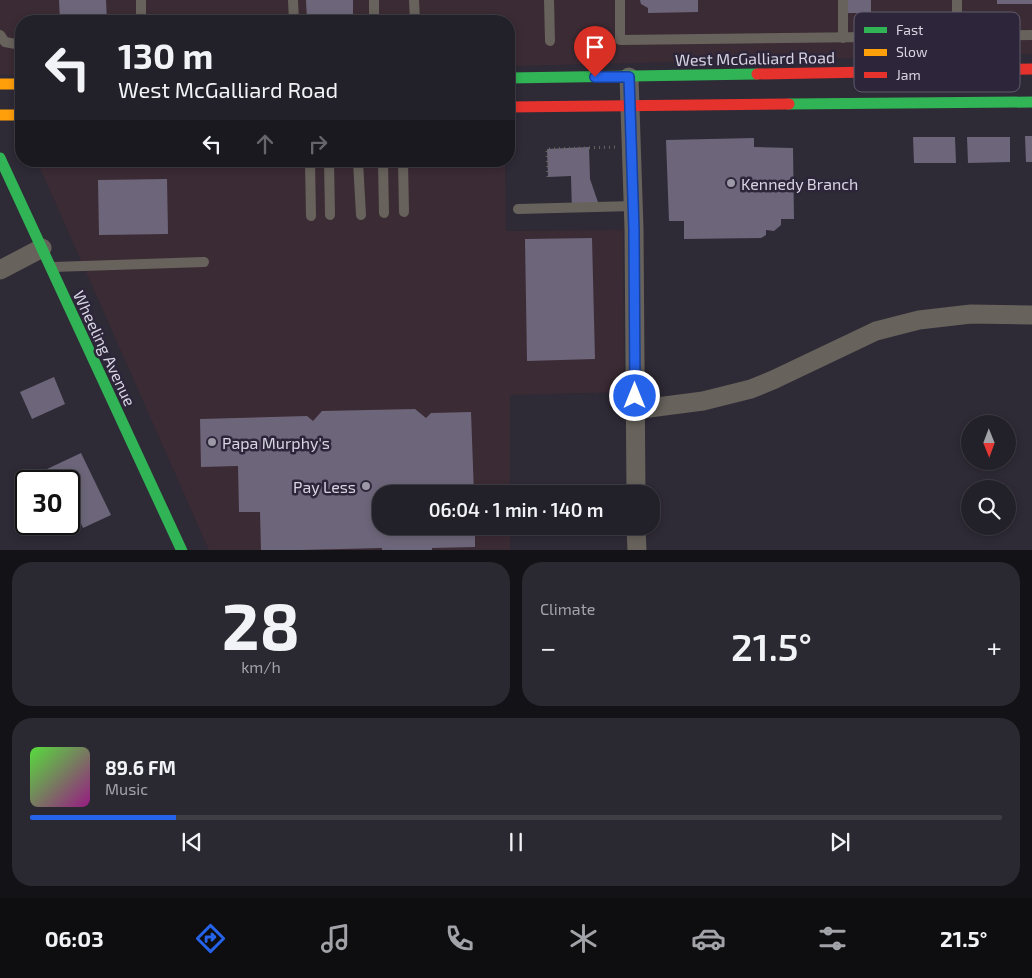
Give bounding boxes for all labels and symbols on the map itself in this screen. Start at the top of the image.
legend [854,12,1020,92]
text: Fast [896,21,923,38]
pin [574,26,616,77]
text: Slow [896,43,928,60]
street label: West McGalliard Road [675,47,835,69]
text: Jam [896,66,921,83]
place label: Kennedy Branch [741,174,858,193]
marker: Kennedy Branch [725,177,737,189]
street label: Wheeling Avenue [70,287,140,409]
position arrow [608,369,660,421]
north arrow [961,415,1016,470]
place label: Papa Murphy's [222,433,330,452]
marker: Papa Murphy's [206,436,218,448]
speed limit sign: 30 [15,470,80,535]
place label: Pay Less [293,477,356,496]
marker: Pay Less [360,480,372,492]

